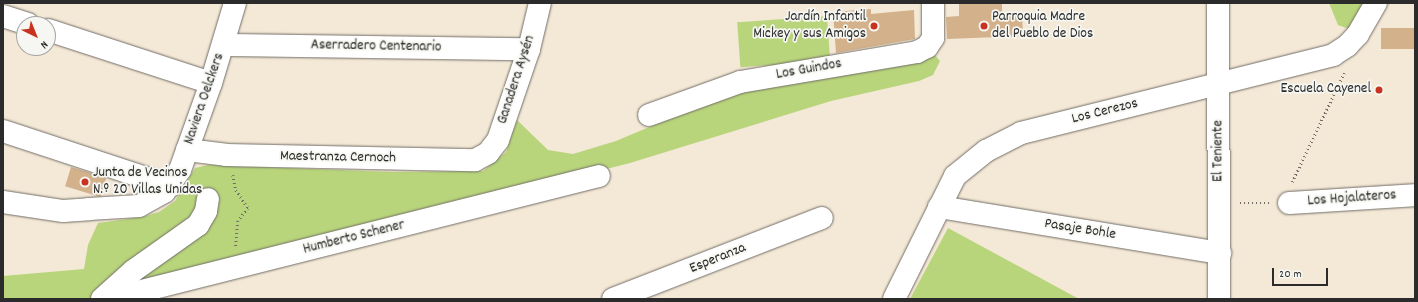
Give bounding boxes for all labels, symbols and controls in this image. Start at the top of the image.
place label: Jardín Infantil Mickey y sus Amigos [753,8,866,43]
place label: Parroquia Madre del Pueblo de Dios [992,8,1093,43]
north arrow [16,16,56,56]
marker: Jardín Infantil Mickey y sus Amigos [869,21,879,31]
marker: Parroquia Madre del Pueblo de Dios [979,21,989,31]
street label: Ganadera Aysén [494,33,540,127]
text: N [36,36,51,52]
street label: Aserradero Centenario [311,37,441,57]
street label: Naviera Oelckers [181,51,229,147]
street label: Los Guindos [775,55,843,85]
place label: Escuela Cayenel [1281,81,1371,99]
marker: Escuela Cayenel [1374,85,1384,95]
street label: Los Cerezos [1070,95,1140,129]
street label: El Teniente [1210,120,1228,182]
street label: Maestranza Cernoch [280,148,396,168]
place label: Junta de Vecinos N.º 20 Villas Unidas [93,164,202,199]
marker: Junta de Vecinos N.º 20 Villas Unidas [80,177,90,187]
street label: Los Hojalateros [1307,187,1397,211]
street label: Pasaje Bohle [1043,215,1117,245]
street label: Humberto Schener [301,217,407,259]
street label: Esperanza [687,240,749,278]
scale bar [1274,260,1330,286]
text: 20 m [1279,266,1302,283]

